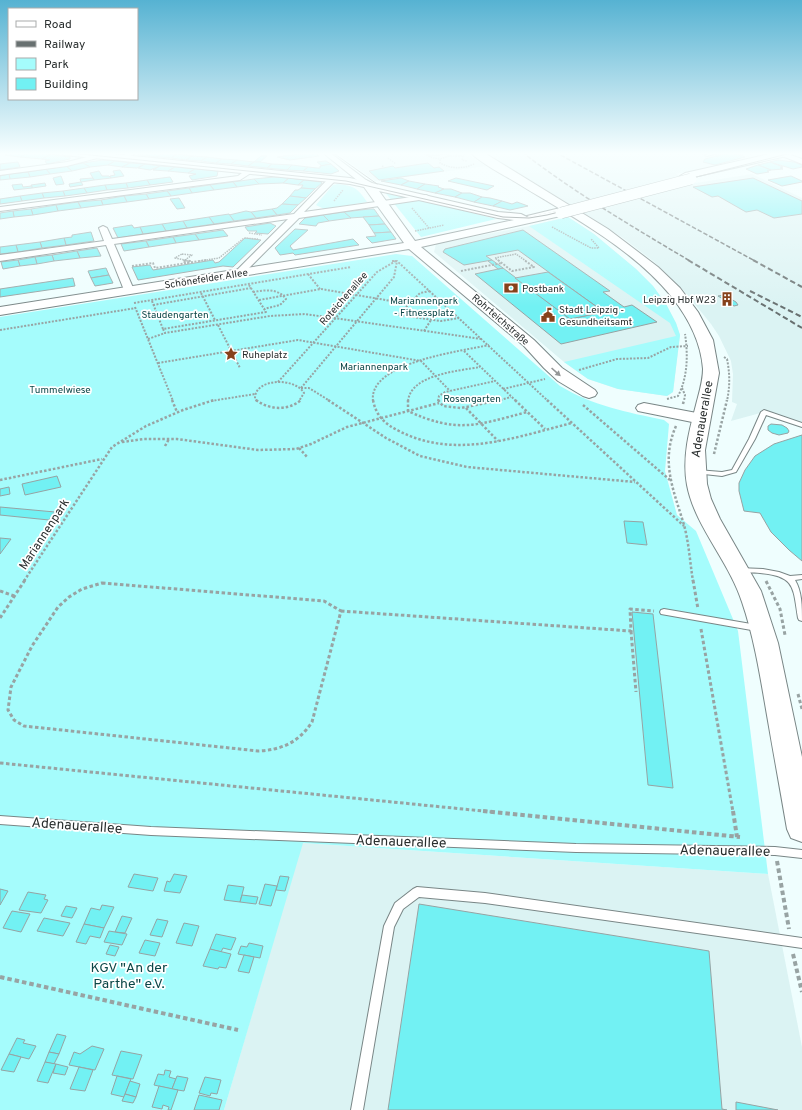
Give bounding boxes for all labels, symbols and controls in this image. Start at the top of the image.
legend [8,8,138,100]
text: Road [44,17,72,33]
text: Railway [44,37,85,53]
text: Park [44,57,69,73]
text: Building [44,77,88,93]
street label: Schönefelder Allee [164,266,249,292]
street label: Roteichenallee [317,269,371,328]
bank icon: Postbank [503,280,519,296]
place label: Postbank [522,283,564,296]
building icon: Leipzig Hbf W23 [719,291,735,307]
street label: Rohrteichstraße [469,292,531,349]
place label: Leipzig Hbf W23 [643,294,716,307]
park label: Mariannenpark - Fitnessplatz [390,295,458,320]
place label: Stadt Leipzig - Gesundheitsamt [559,304,633,329]
public building icon: Stadt Leipzig - Gesundheitsamt [540,307,556,323]
park label: Staudengarten [141,309,209,322]
place icon: Ruheplatz [223,346,239,362]
place label: Ruheplatz [242,349,288,362]
park label: Mariannenpark [340,361,408,374]
one-way arrow [551,367,561,376]
street label: Adenauerallee [688,379,718,459]
park label: Tummelwiese [29,384,91,397]
park label: Rosengarten [443,393,501,406]
street label: Mariannenpark [16,496,74,573]
street label: Adenauerallee [31,815,123,838]
street label: Adenauerallee [355,832,447,853]
street label: Adenauerallee [679,842,771,861]
park label: KGV "An der Parthe" e.V. [91,960,168,993]

